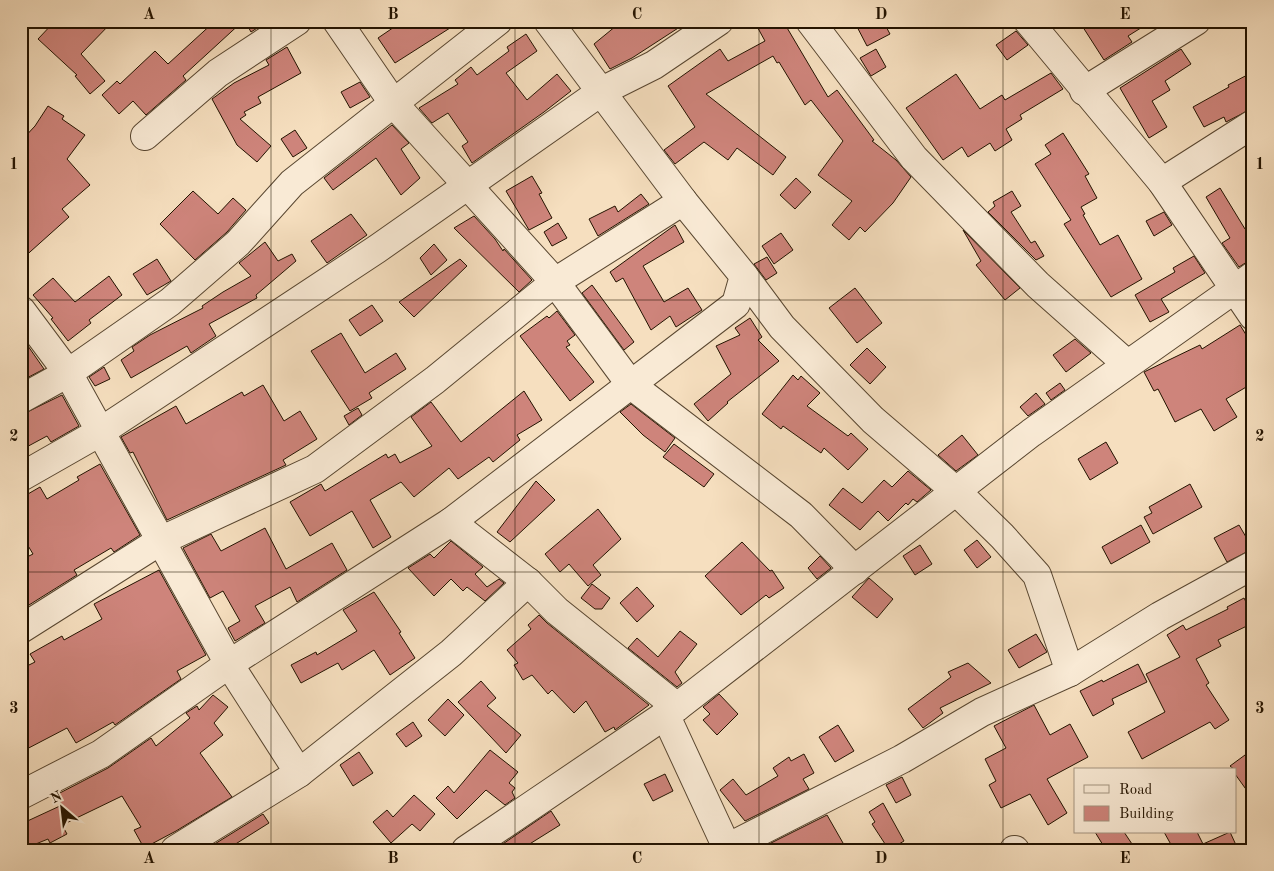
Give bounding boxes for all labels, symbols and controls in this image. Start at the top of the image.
text: A [143,7,155,23]
text: B [387,7,399,23]
text: C [632,7,642,23]
text: D [875,7,887,23]
text: E [1119,7,1131,23]
text: 1 [9,157,19,173]
text: 1 [1255,157,1265,173]
text: 2 [9,429,19,445]
text: 2 [1255,429,1265,445]
text: 3 [9,701,19,717]
text: 3 [1255,701,1265,717]
legend [1074,768,1236,834]
text: Road [1119,783,1153,798]
north arrow [38,784,88,834]
text: N [48,789,65,806]
text: Building [1119,807,1174,822]
text: A [143,851,155,867]
text: B [387,851,399,867]
text: C [632,851,642,867]
text: D [875,851,887,867]
text: E [1119,851,1131,867]

